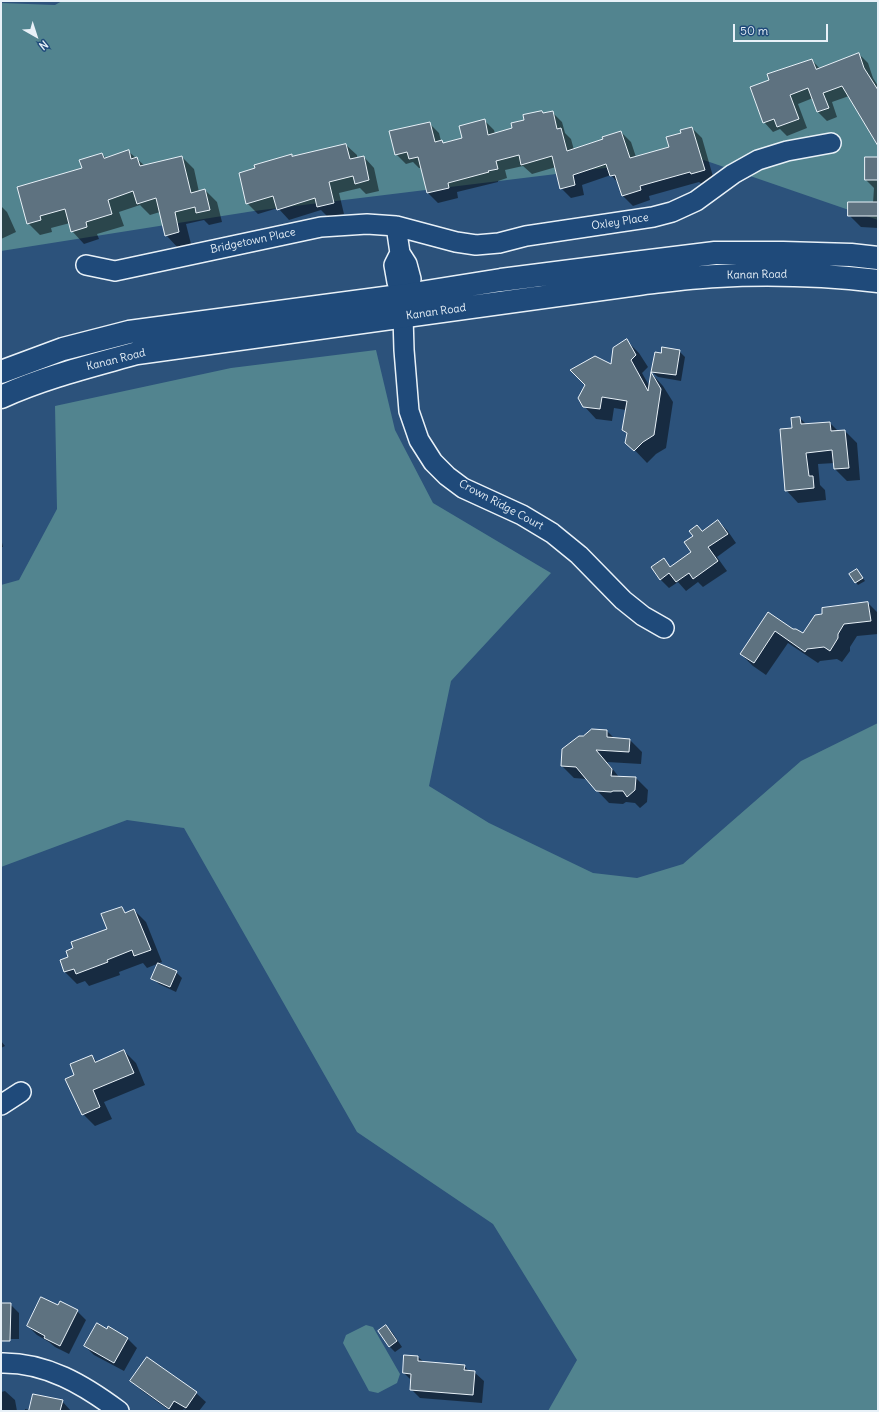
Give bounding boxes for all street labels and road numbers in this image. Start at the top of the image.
street label: Oxley Place [590,211,650,233]
street label: Bridgetown Place [209,226,297,256]
street label: Kanan Road [727,268,787,282]
street label: Kanan Road [405,301,467,323]
street label: Kanan Road [85,346,147,374]
street label: Crown Ridge Court [456,477,546,533]

